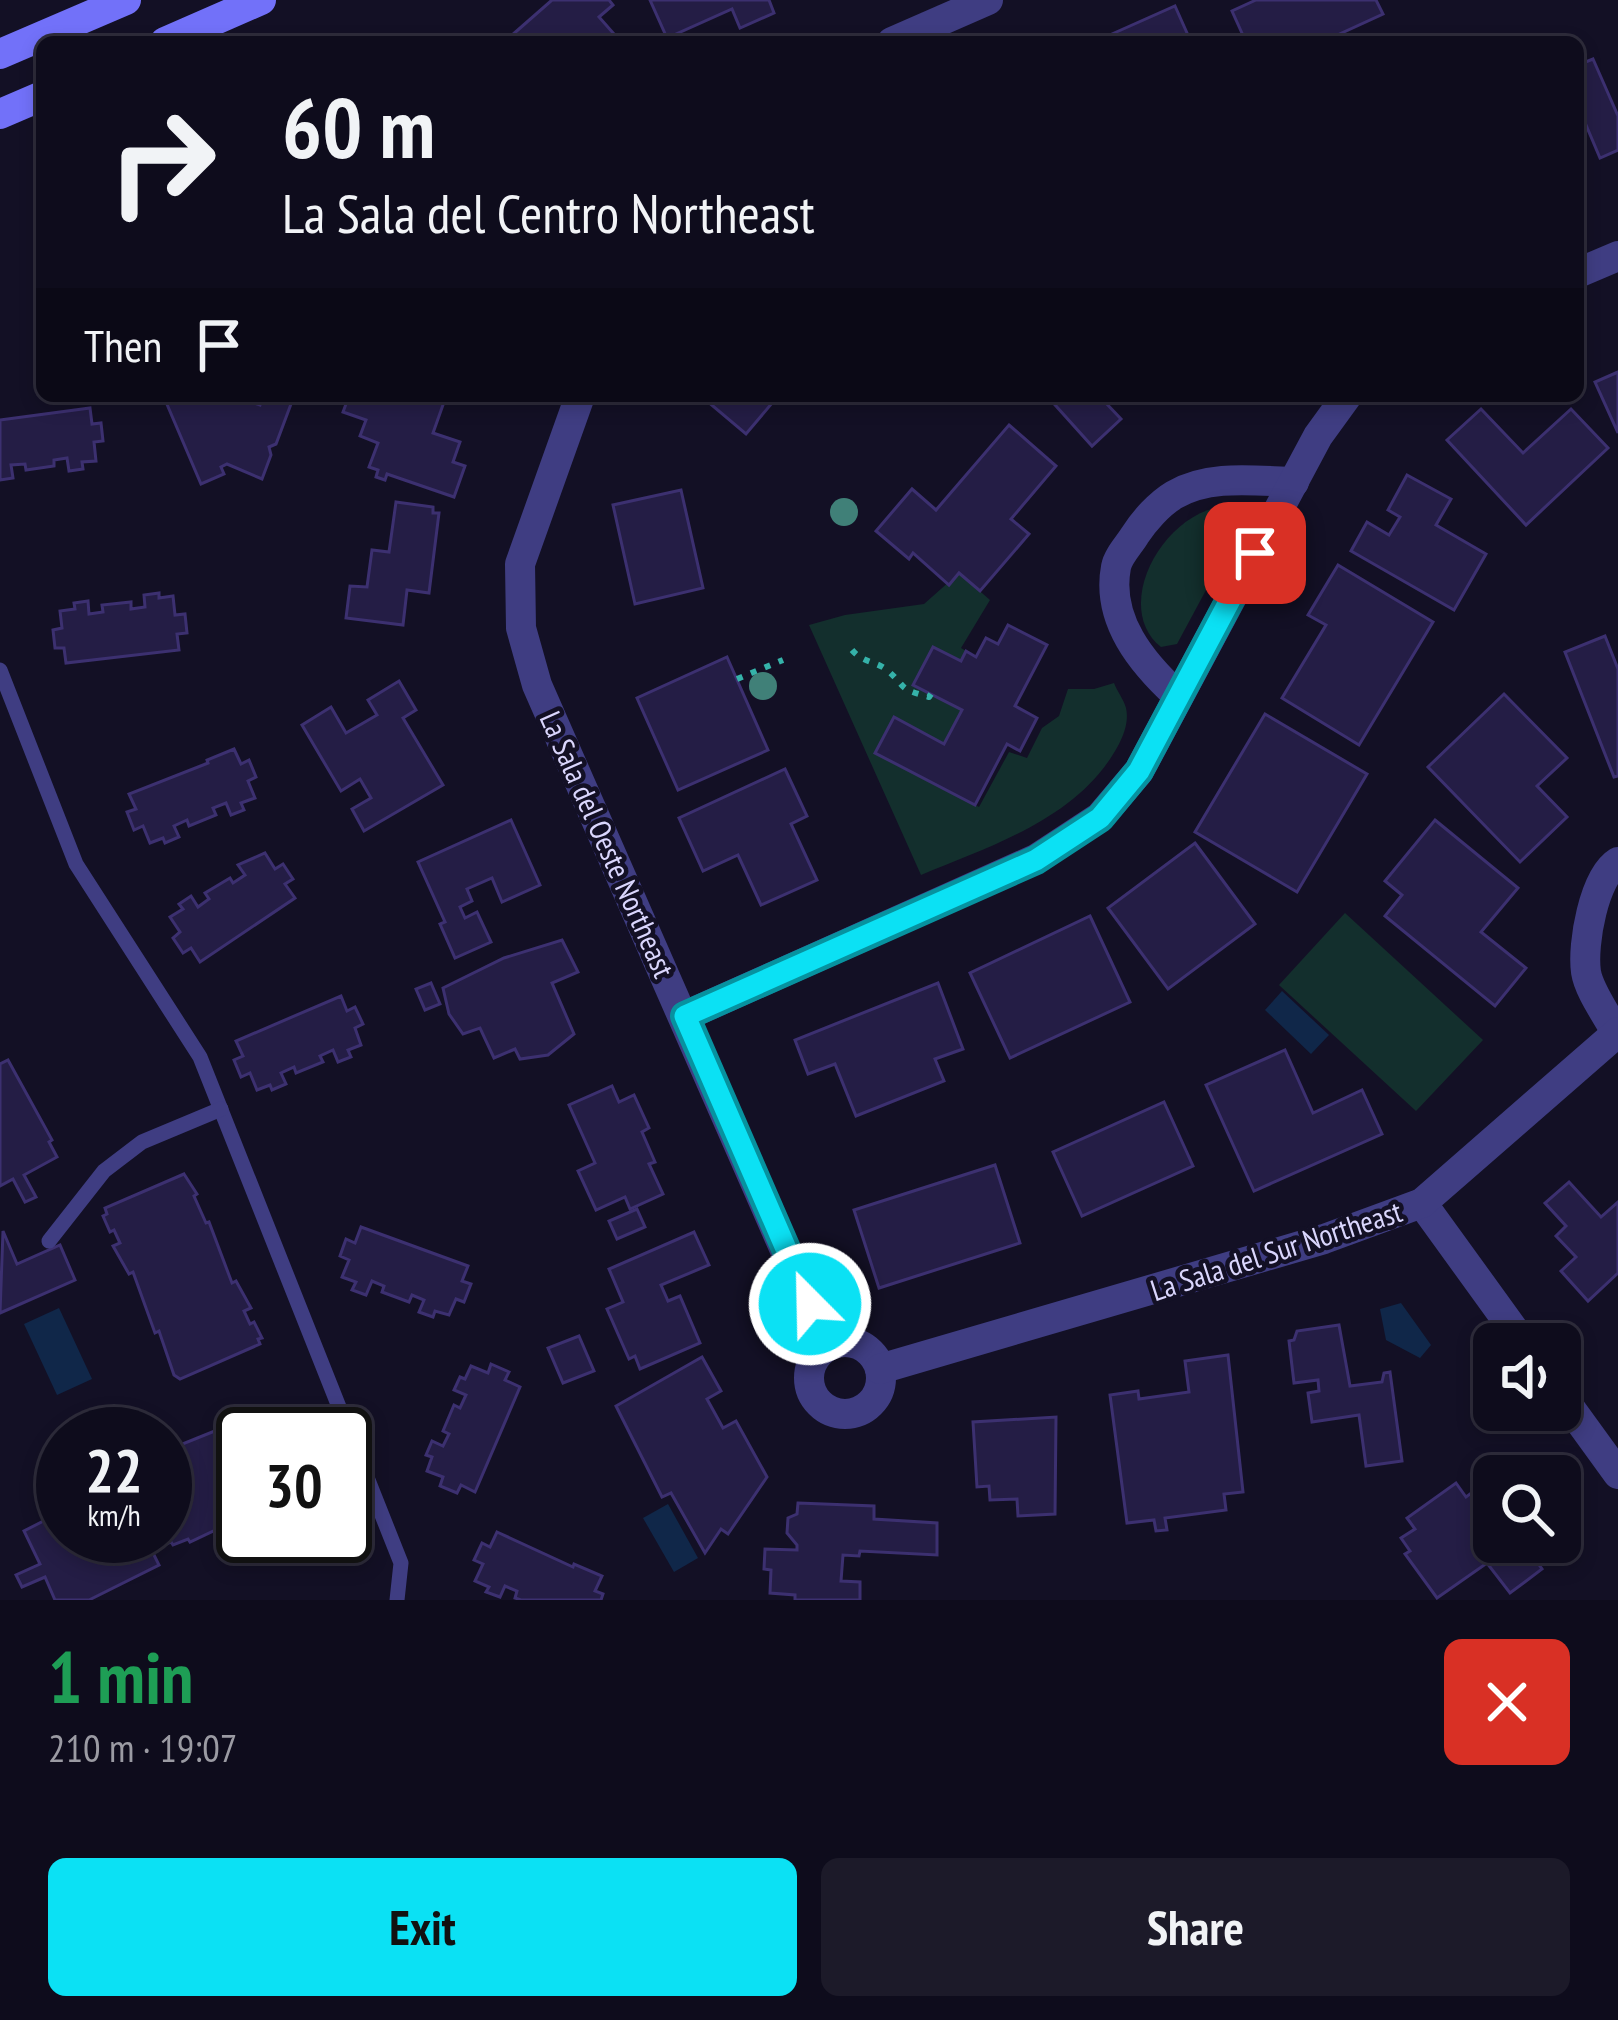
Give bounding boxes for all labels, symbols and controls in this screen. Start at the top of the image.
text: 60 m [282,72,435,181]
icon: right [84,84,240,240]
text: La Sala del Centro Northeast [282,178,815,248]
icon: arrive [186,312,252,378]
text: Then [84,316,162,374]
pin [1204,502,1306,604]
icon: arrive [1222,520,1288,586]
street label: La Sala del Oeste Northeast [532,705,685,984]
street label: La Sala del Sur Northeast [1145,1191,1407,1309]
position arrow [747,1241,873,1367]
map controls [1473,1323,1581,1563]
button: sound [1473,1323,1581,1431]
speed limit sign: 30 [216,1407,372,1563]
text: 22 [85,1431,143,1509]
button: search [1473,1455,1581,1563]
text: km/h [87,1495,141,1534]
text: 1 min [48,1630,193,1723]
button: close [1444,1639,1570,1765]
text: 210 m · 19:07 [48,1722,237,1773]
button: Exit [48,1858,797,1996]
button: Share [821,1858,1570,1996]

